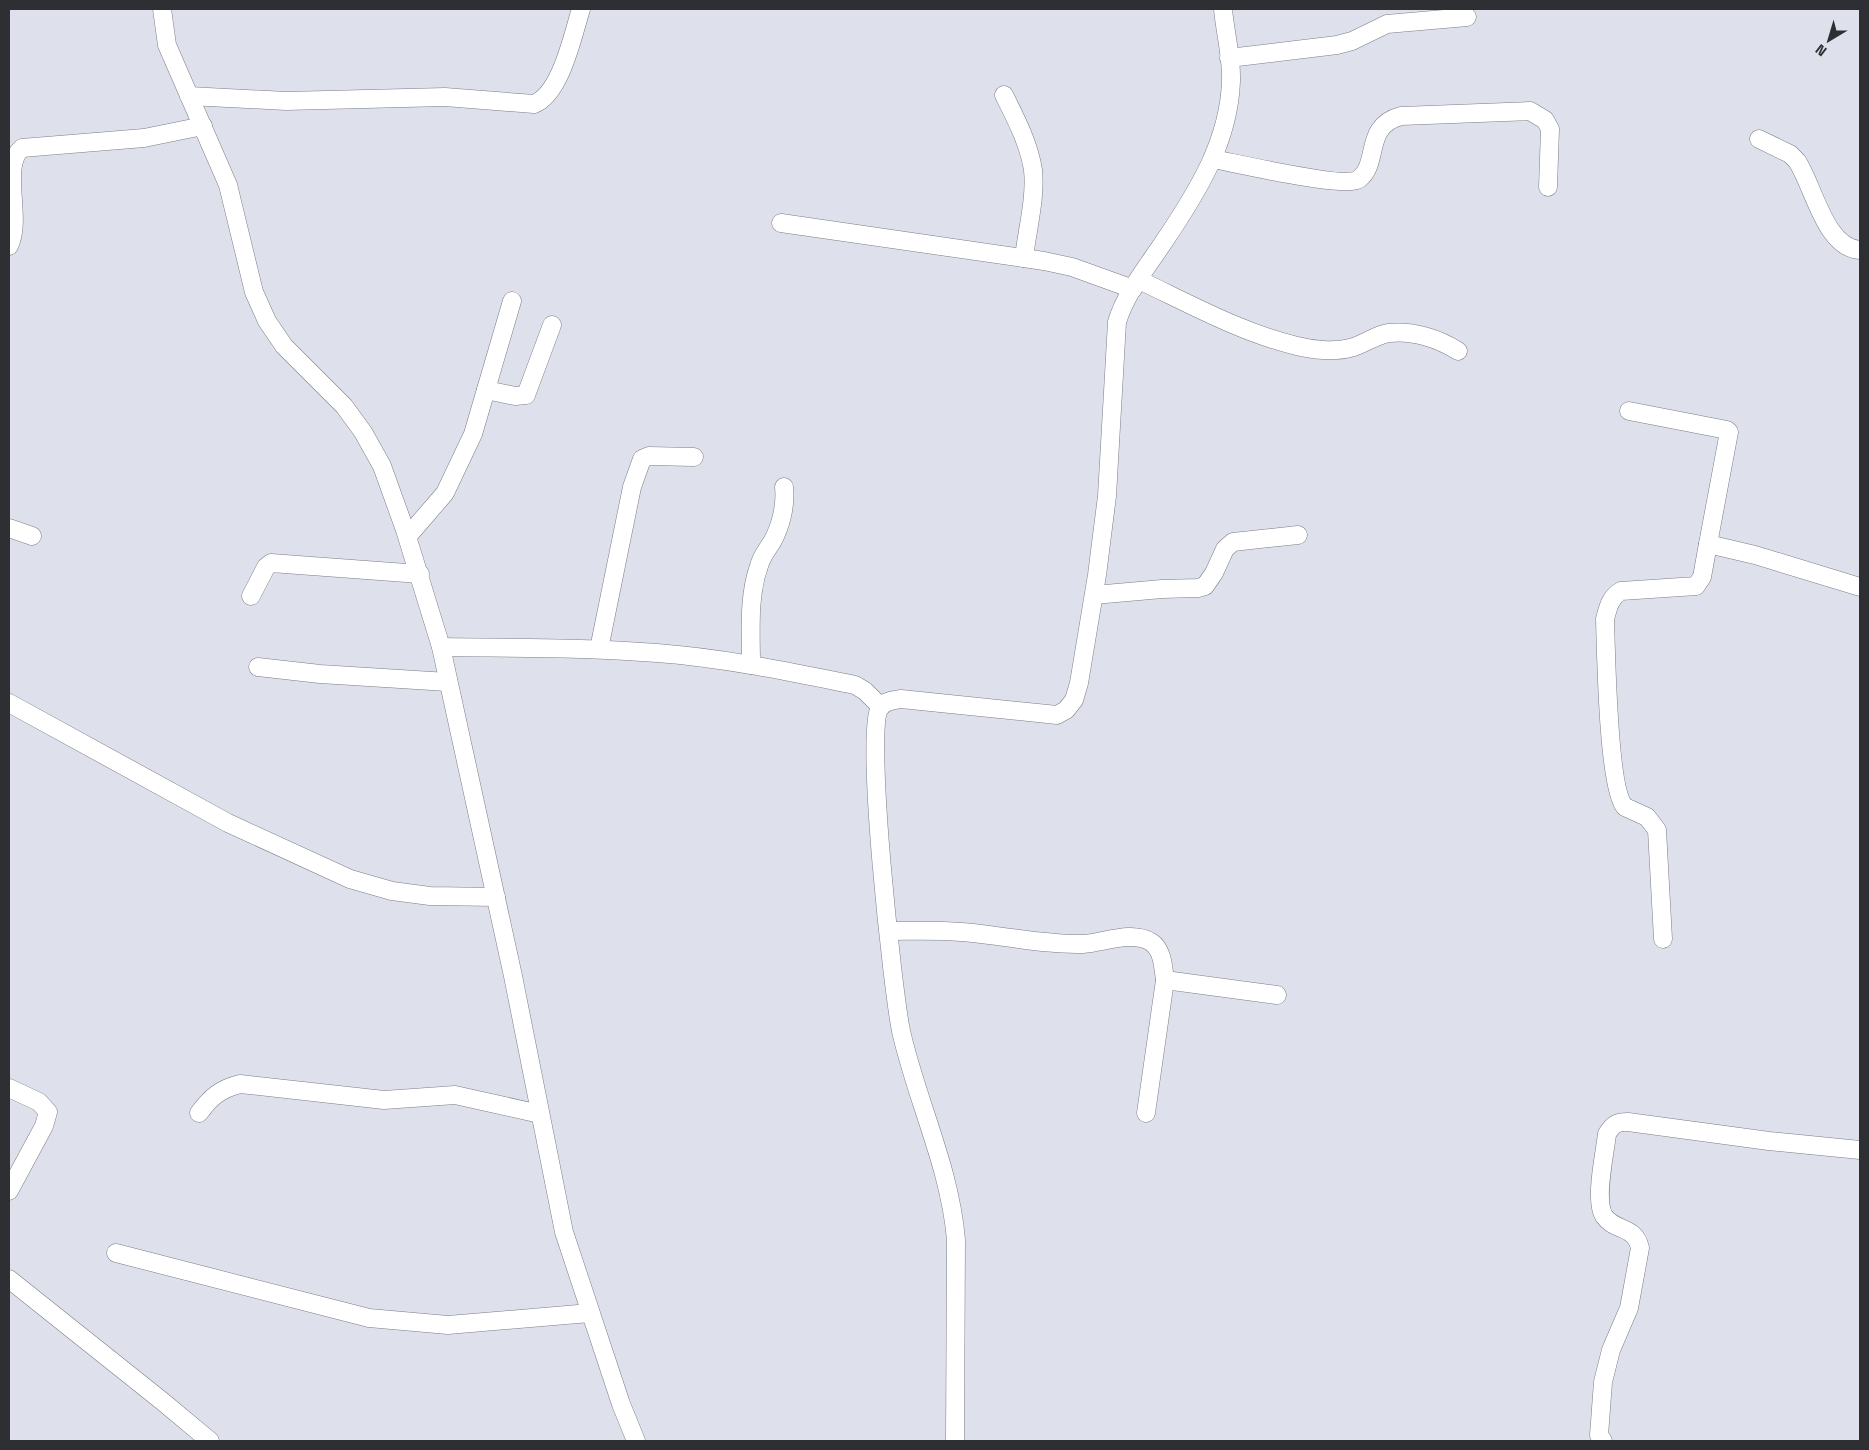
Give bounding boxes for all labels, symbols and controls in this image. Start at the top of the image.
north arrow [1804,15,1854,65]
text: N [1812,40,1830,60]

